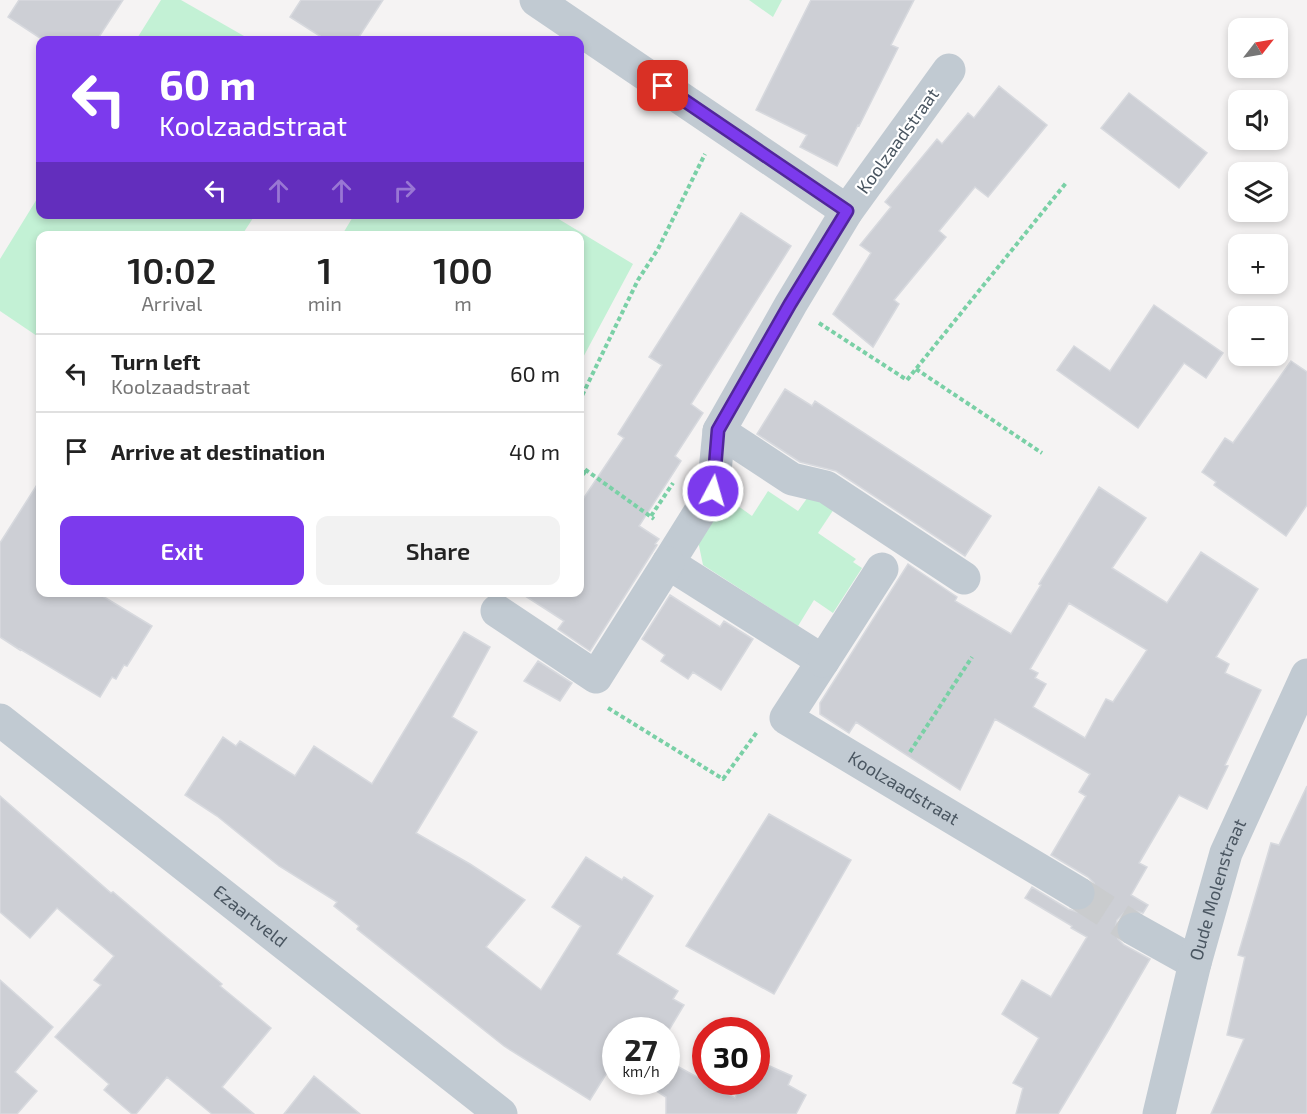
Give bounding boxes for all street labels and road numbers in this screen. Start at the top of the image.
street label: Koolzaadstraat [851,83,943,198]
street label: Koolzaadstraat [844,746,963,829]
street label: Oude Molenstraat [1184,815,1250,963]
street label: Ezaartveld [209,880,292,952]

